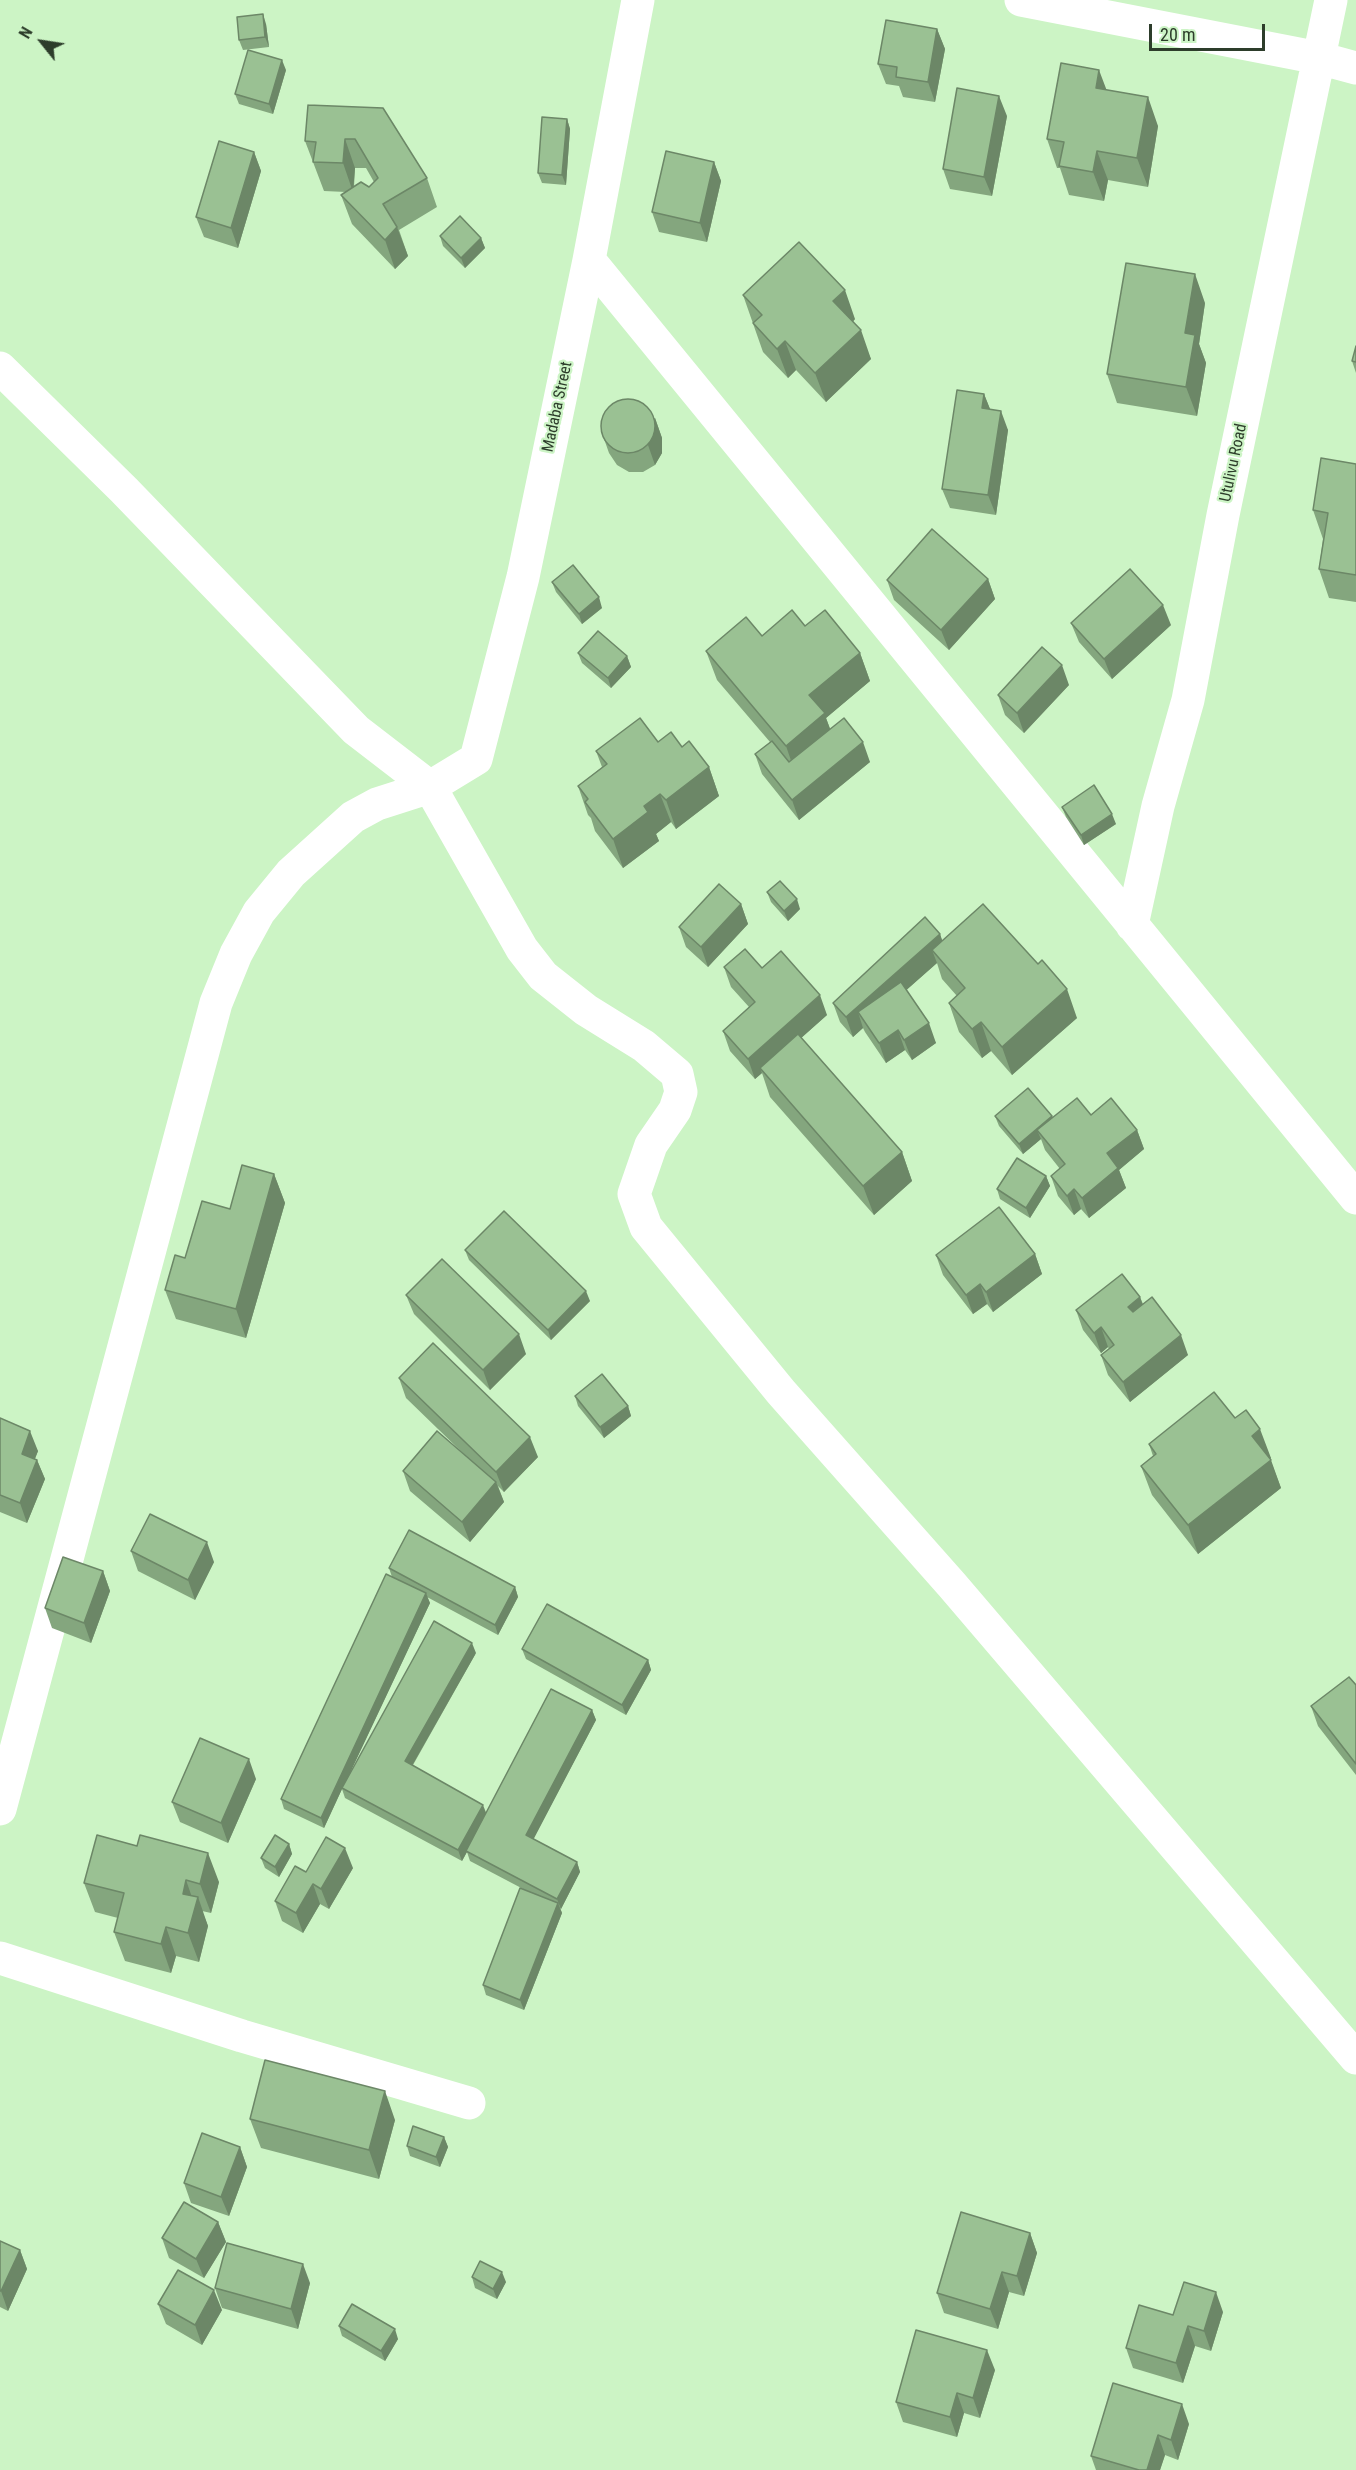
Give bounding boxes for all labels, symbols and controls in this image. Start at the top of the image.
north arrow [12,12,72,72]
scale bar [1152,12,1268,50]
text: N [15,24,37,42]
text: 20 m [1160,24,1195,45]
street label: Madaba Street [539,360,577,454]
street label: Utulivu Road [1216,422,1252,504]

